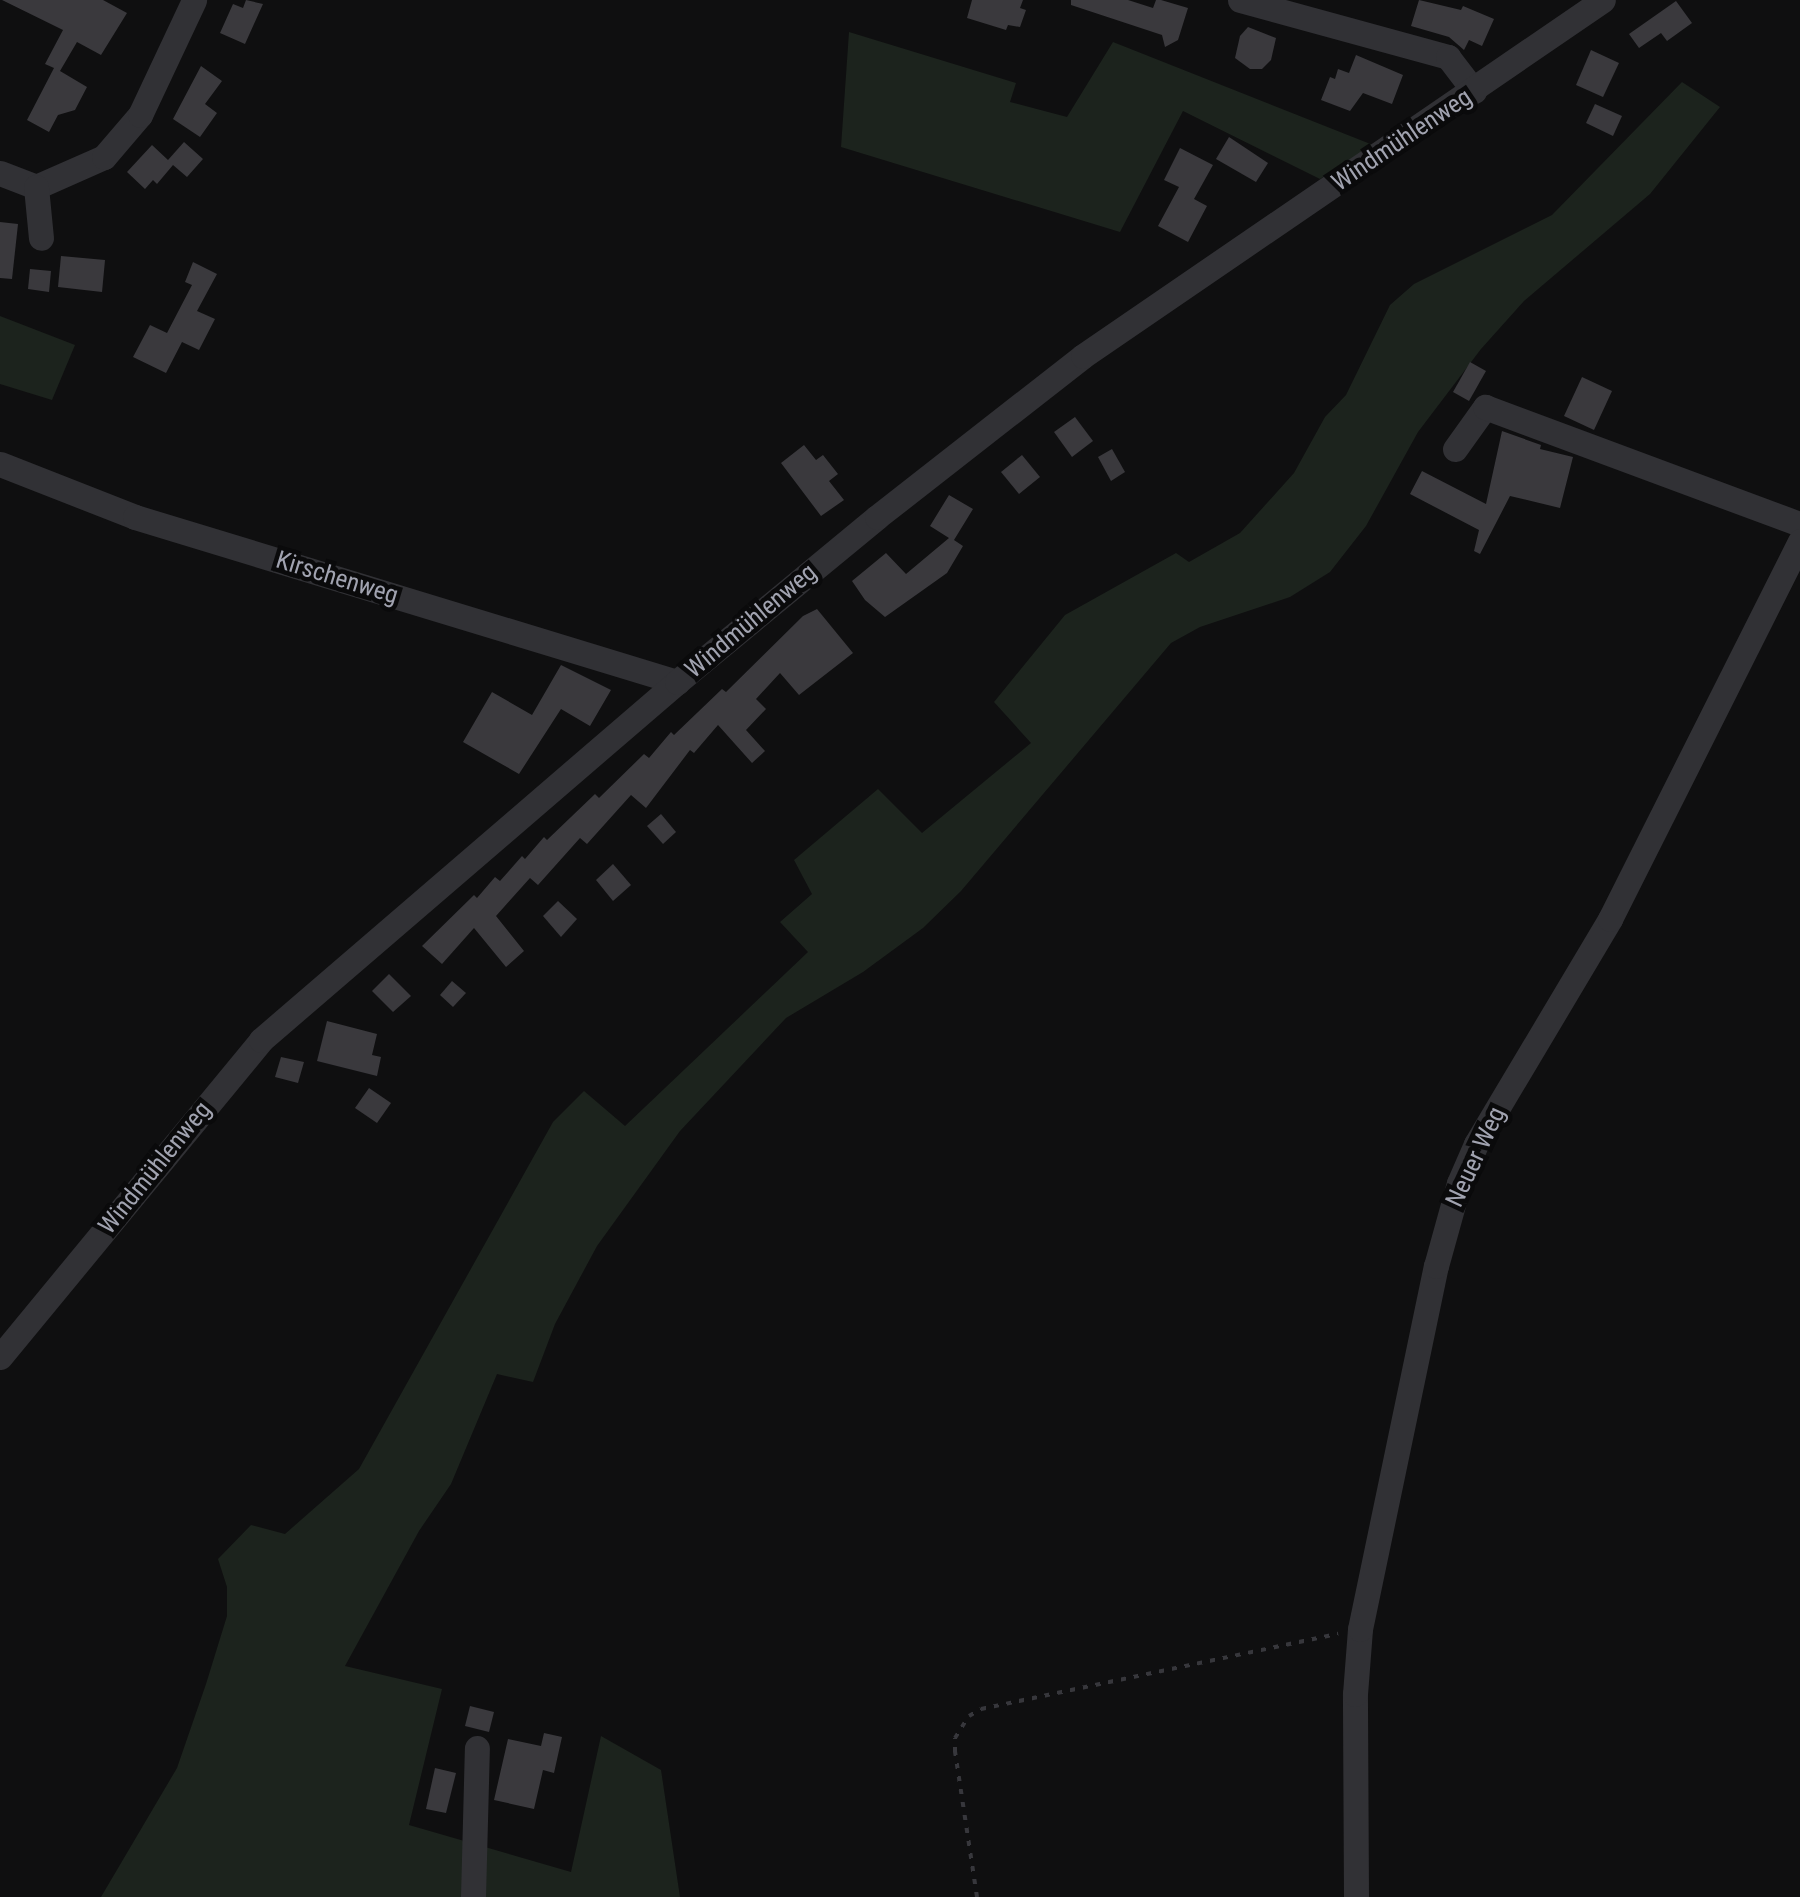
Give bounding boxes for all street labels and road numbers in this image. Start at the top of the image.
street label: Windmühlenweg [1326,82,1478,198]
street label: Kirschenweg [272,545,402,611]
street label: Windmühlenweg [679,557,823,685]
street label: Windmühlenweg [92,1096,218,1240]
street label: Neuer Weg [1440,1102,1512,1212]

